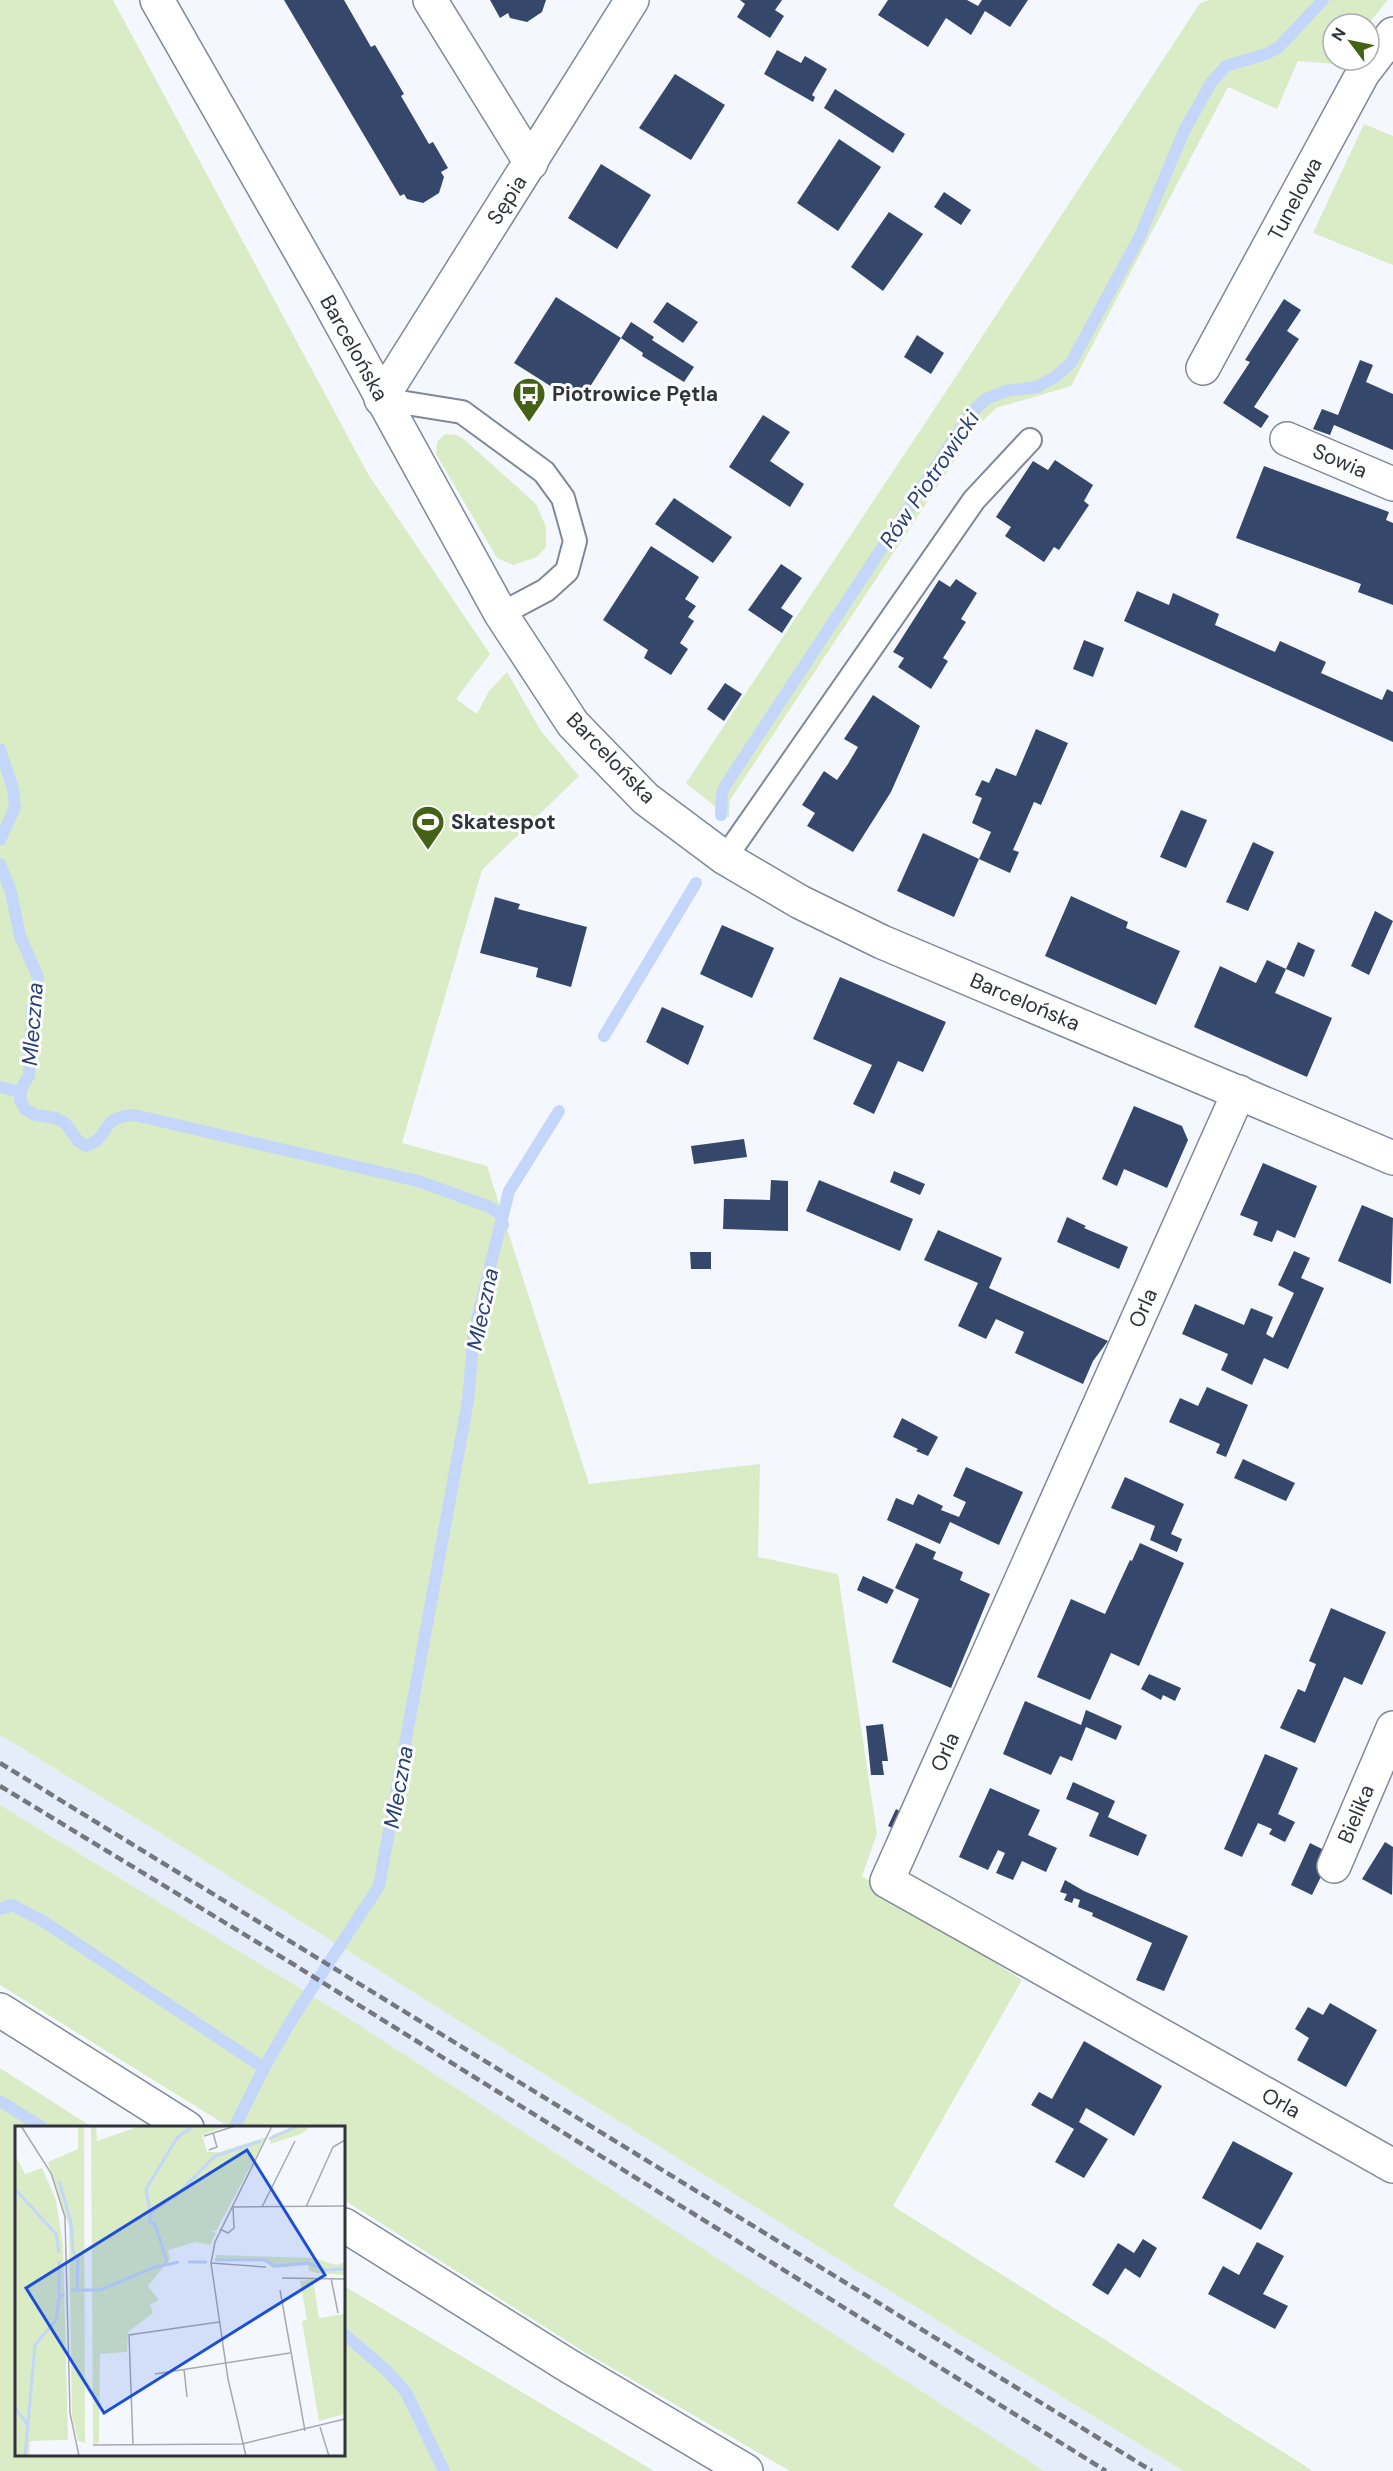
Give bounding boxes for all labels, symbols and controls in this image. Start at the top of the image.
north arrow [1321,12,1381,72]
text: N [1327,24,1351,45]
street label: Tunelowa [1261,152,1329,246]
street label: Sępia [481,170,533,230]
street label: Barcelońska [313,290,395,406]
bus stop icon: Piotrowice Pętla [511,376,547,423]
place label: Piotrowice Pętla [552,380,718,408]
water label: Rów Piotrowicki [873,405,986,553]
street label: Sowia [1308,437,1372,485]
street label: Barcelońska [560,706,662,810]
sports icon: Skatespot [410,804,446,851]
place label: Skatespot [451,808,555,836]
street label: Barcelońska [966,966,1084,1038]
water label: Mleczna [15,981,50,1067]
water label: Mleczna [460,1265,505,1353]
street label: Orla [1122,1284,1164,1332]
street label: Orla [924,1728,966,1776]
water label: Mleczna [377,1743,420,1831]
street label: Bielika [1331,1780,1381,1848]
street label: Orla [1257,2081,1305,2125]
inset map [15,2126,345,2456]

